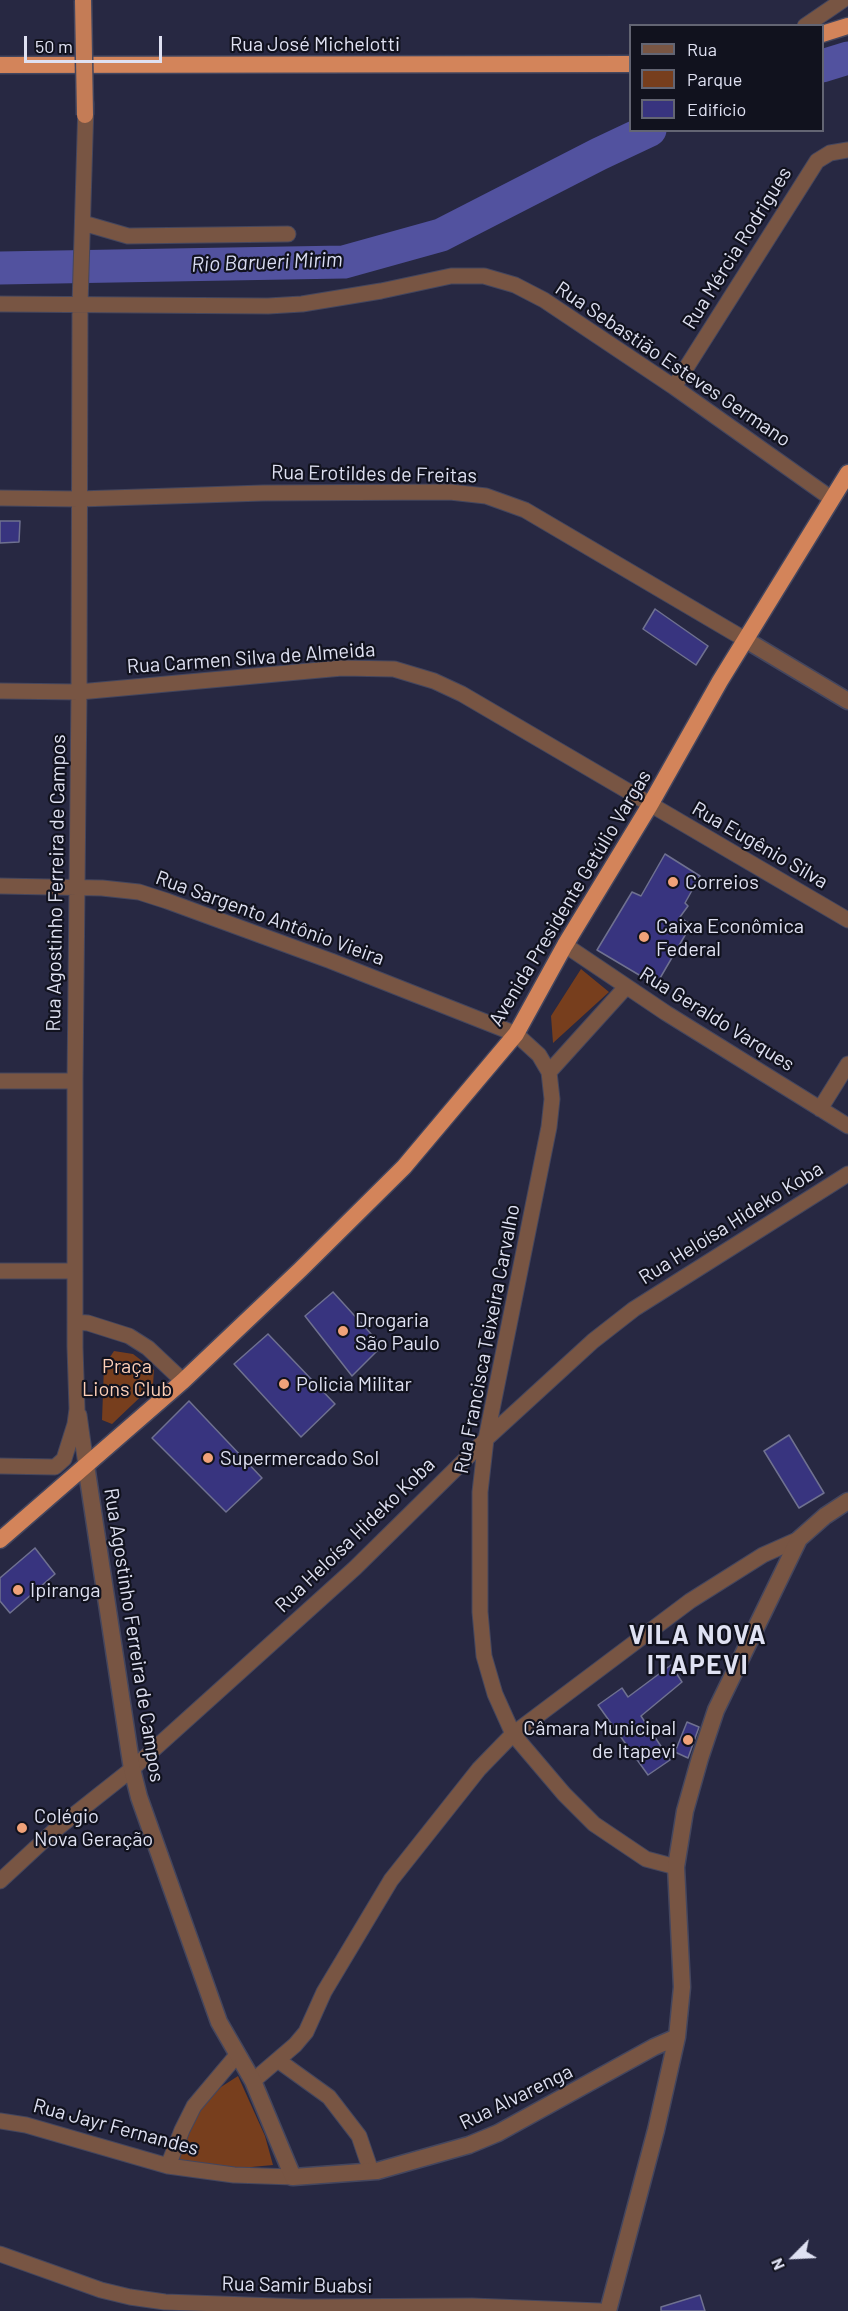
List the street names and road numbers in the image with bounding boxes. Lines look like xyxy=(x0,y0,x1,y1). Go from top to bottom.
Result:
street label: Rua José Michelotti xyxy=(230,32,400,56)
street label: Rua Mércia Rodrigues xyxy=(677,162,797,334)
street label: Rua Sebastião Esteves Germano xyxy=(551,276,795,452)
street label: Rua Erotildes de Freitas xyxy=(271,460,477,488)
street label: Rua Carmen Silva de Almeida xyxy=(126,637,376,679)
street label: Rua Agostinho Ferreira de Campos xyxy=(41,734,71,1032)
street label: Avenida Presidente Getúlio Vargas xyxy=(484,766,656,1030)
street label: Rua Eugênio Silva xyxy=(688,796,832,894)
street label: Rua Sargento Antônio Vieira xyxy=(152,865,388,971)
street label: Rua Geraldo Varques xyxy=(635,962,799,1076)
street label: Rua Heloísa Hideko Koba xyxy=(634,1156,828,1290)
street label: Rua Francisca Teixeira Carvalho xyxy=(449,1202,525,1476)
street label: Rua Heloísa Hideko Koba xyxy=(270,1452,440,1618)
street label: Rua Agostinho Ferreira de Campos xyxy=(99,1486,169,1784)
street label: Rua Alvarenga xyxy=(455,2059,577,2135)
street label: Rua Jayr Fernandes xyxy=(31,2093,201,2161)
street label: Rua Samir Buabsi xyxy=(221,2272,373,2298)

